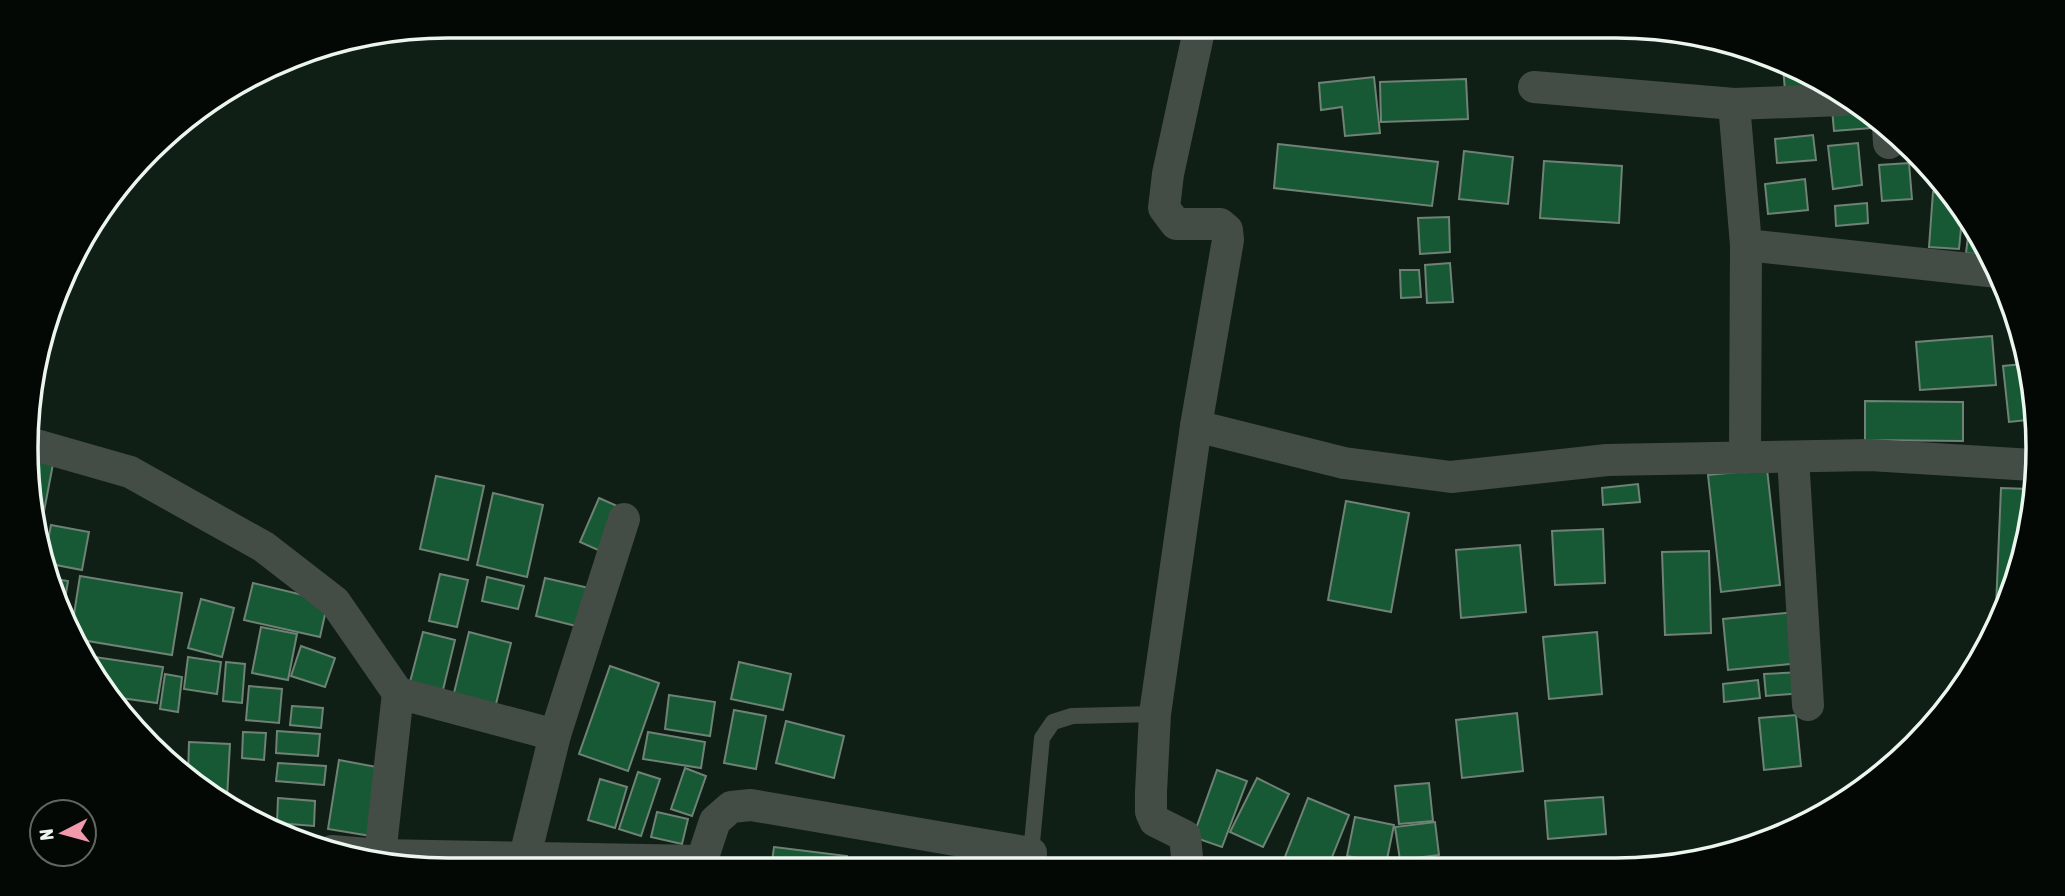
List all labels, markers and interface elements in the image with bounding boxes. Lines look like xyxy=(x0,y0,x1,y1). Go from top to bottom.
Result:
north arrow xyxy=(28,798,98,868)
text: N xyxy=(35,828,58,842)

